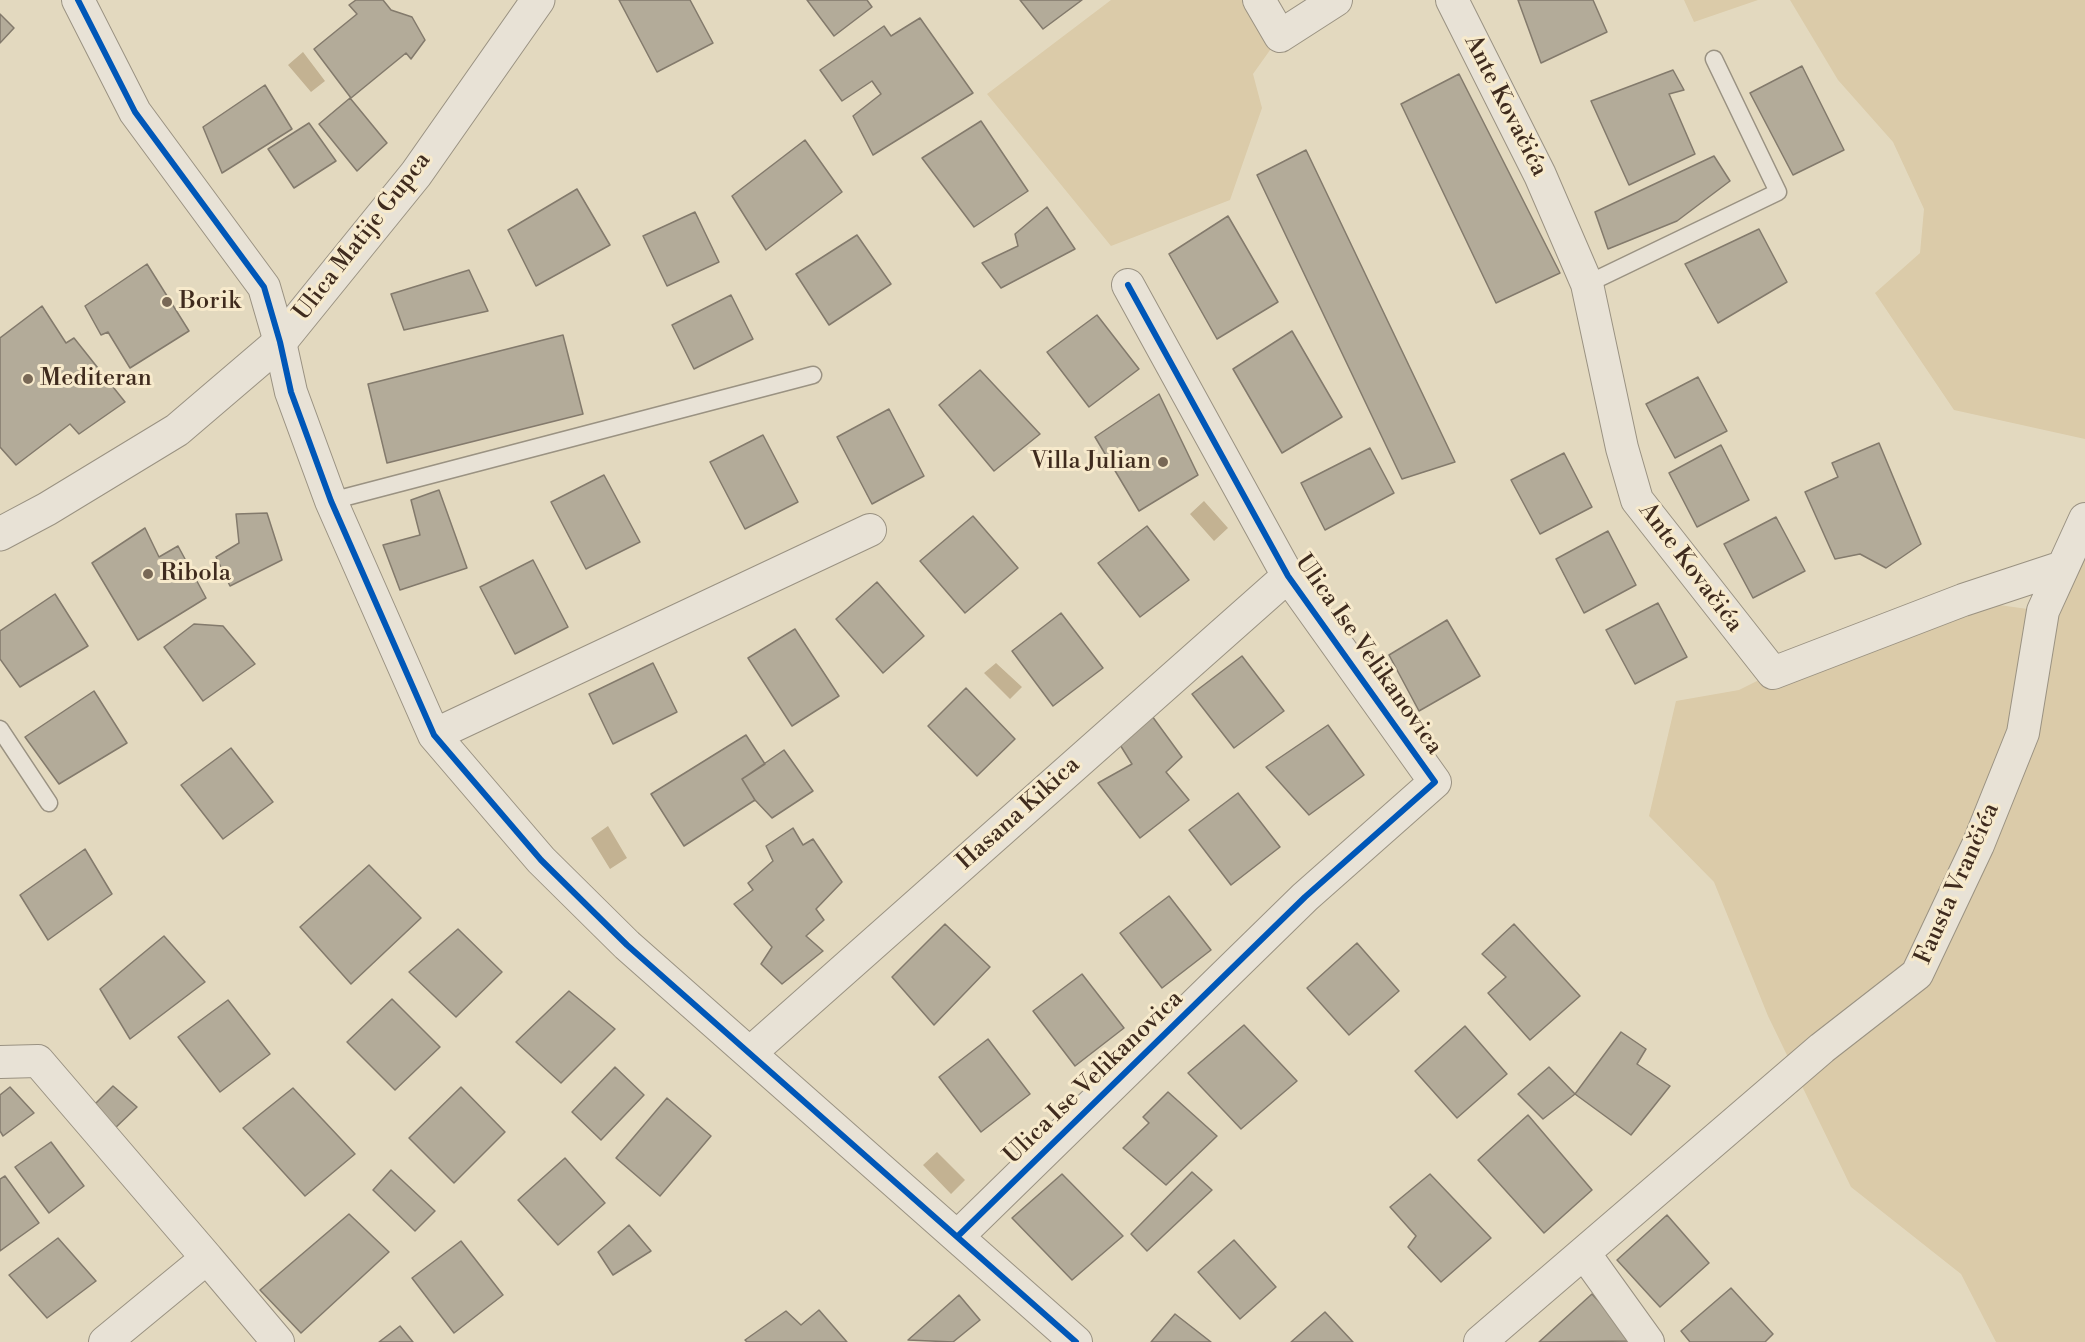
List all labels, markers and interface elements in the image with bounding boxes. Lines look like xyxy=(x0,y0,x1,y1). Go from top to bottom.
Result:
street label: Ante Kovačića xyxy=(1457,31,1553,181)
street label: Ulica Matije Gupca xyxy=(288,147,438,327)
place label: Borik xyxy=(179,288,241,316)
marker: Borik xyxy=(160,295,174,309)
place label: Mediteran xyxy=(40,365,152,393)
marker: Mediteran xyxy=(21,372,35,386)
place label: Villa Julian xyxy=(1031,448,1151,476)
marker: Villa Julian xyxy=(1156,455,1170,469)
street label: Ante Kovačića xyxy=(1632,498,1748,638)
street label: Ulica Ise Velikanovica xyxy=(1288,549,1448,761)
place label: Ribola xyxy=(160,560,231,588)
marker: Ribola xyxy=(141,567,155,581)
street label: Hasana Kikica xyxy=(952,751,1086,877)
street label: Fausta Vrančića xyxy=(1910,799,2006,969)
street label: Ulica Ise Velikanovica xyxy=(998,985,1190,1171)

